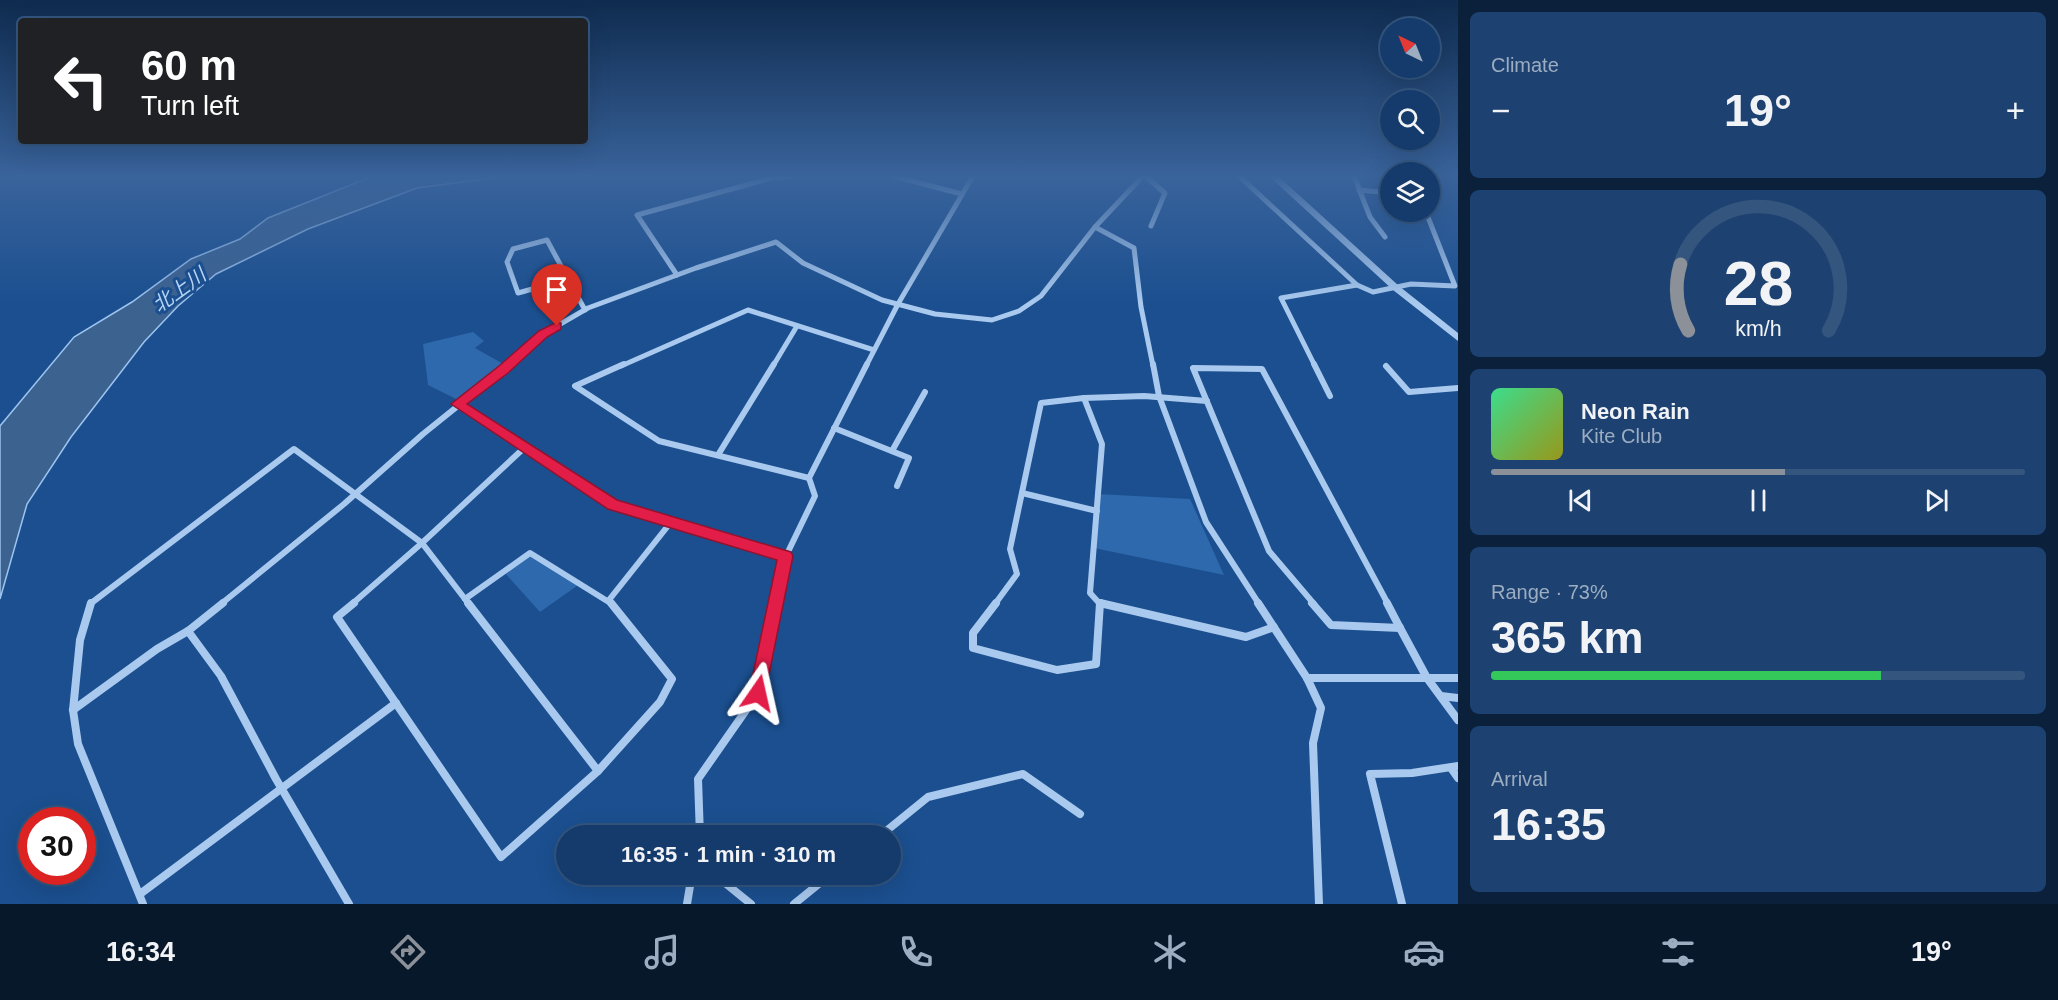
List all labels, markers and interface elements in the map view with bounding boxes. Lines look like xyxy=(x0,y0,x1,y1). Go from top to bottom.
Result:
north arrow xyxy=(1380,18,1440,78)
map controls xyxy=(1380,18,1440,222)
icon: left xyxy=(42,42,120,120)
text: 60 m xyxy=(141,42,237,89)
text: Climate xyxy=(1491,54,1559,76)
text: 19° xyxy=(1724,85,1792,136)
button: search xyxy=(1380,90,1440,150)
text: Turn left xyxy=(141,91,239,121)
text: − xyxy=(1491,92,1510,129)
text: + xyxy=(2006,92,2025,129)
button: layers xyxy=(1380,162,1440,222)
text: 28 xyxy=(1723,249,1793,318)
water label: 北上川 xyxy=(148,262,211,317)
pin xyxy=(531,264,582,326)
icon: arrive xyxy=(540,273,573,306)
text: km/h xyxy=(1735,317,1781,341)
text: Neon Rain xyxy=(1581,399,1690,424)
text: Kite Club xyxy=(1581,425,1662,447)
icon: previous xyxy=(1564,484,1597,517)
icon: pause xyxy=(1742,484,1775,517)
icon: next xyxy=(1920,484,1953,517)
text: Range · 73% xyxy=(1491,581,1608,603)
text: 365 km xyxy=(1491,612,1644,663)
position arrow xyxy=(726,661,790,725)
text: Arrival xyxy=(1491,768,1548,790)
text: 16:35 xyxy=(1491,799,1606,850)
speed limit sign: 30 xyxy=(18,807,96,885)
text: 16:35 · 1 min · 310 m xyxy=(621,842,836,867)
icon: directions xyxy=(387,931,429,973)
icon: music xyxy=(641,931,683,973)
icon: phone xyxy=(895,931,937,973)
icon: climate xyxy=(1149,931,1191,973)
icon: car xyxy=(1403,931,1445,973)
icon: filters xyxy=(1657,931,1699,973)
text: 16:34 xyxy=(106,937,175,967)
text: 19° xyxy=(1911,937,1952,967)

